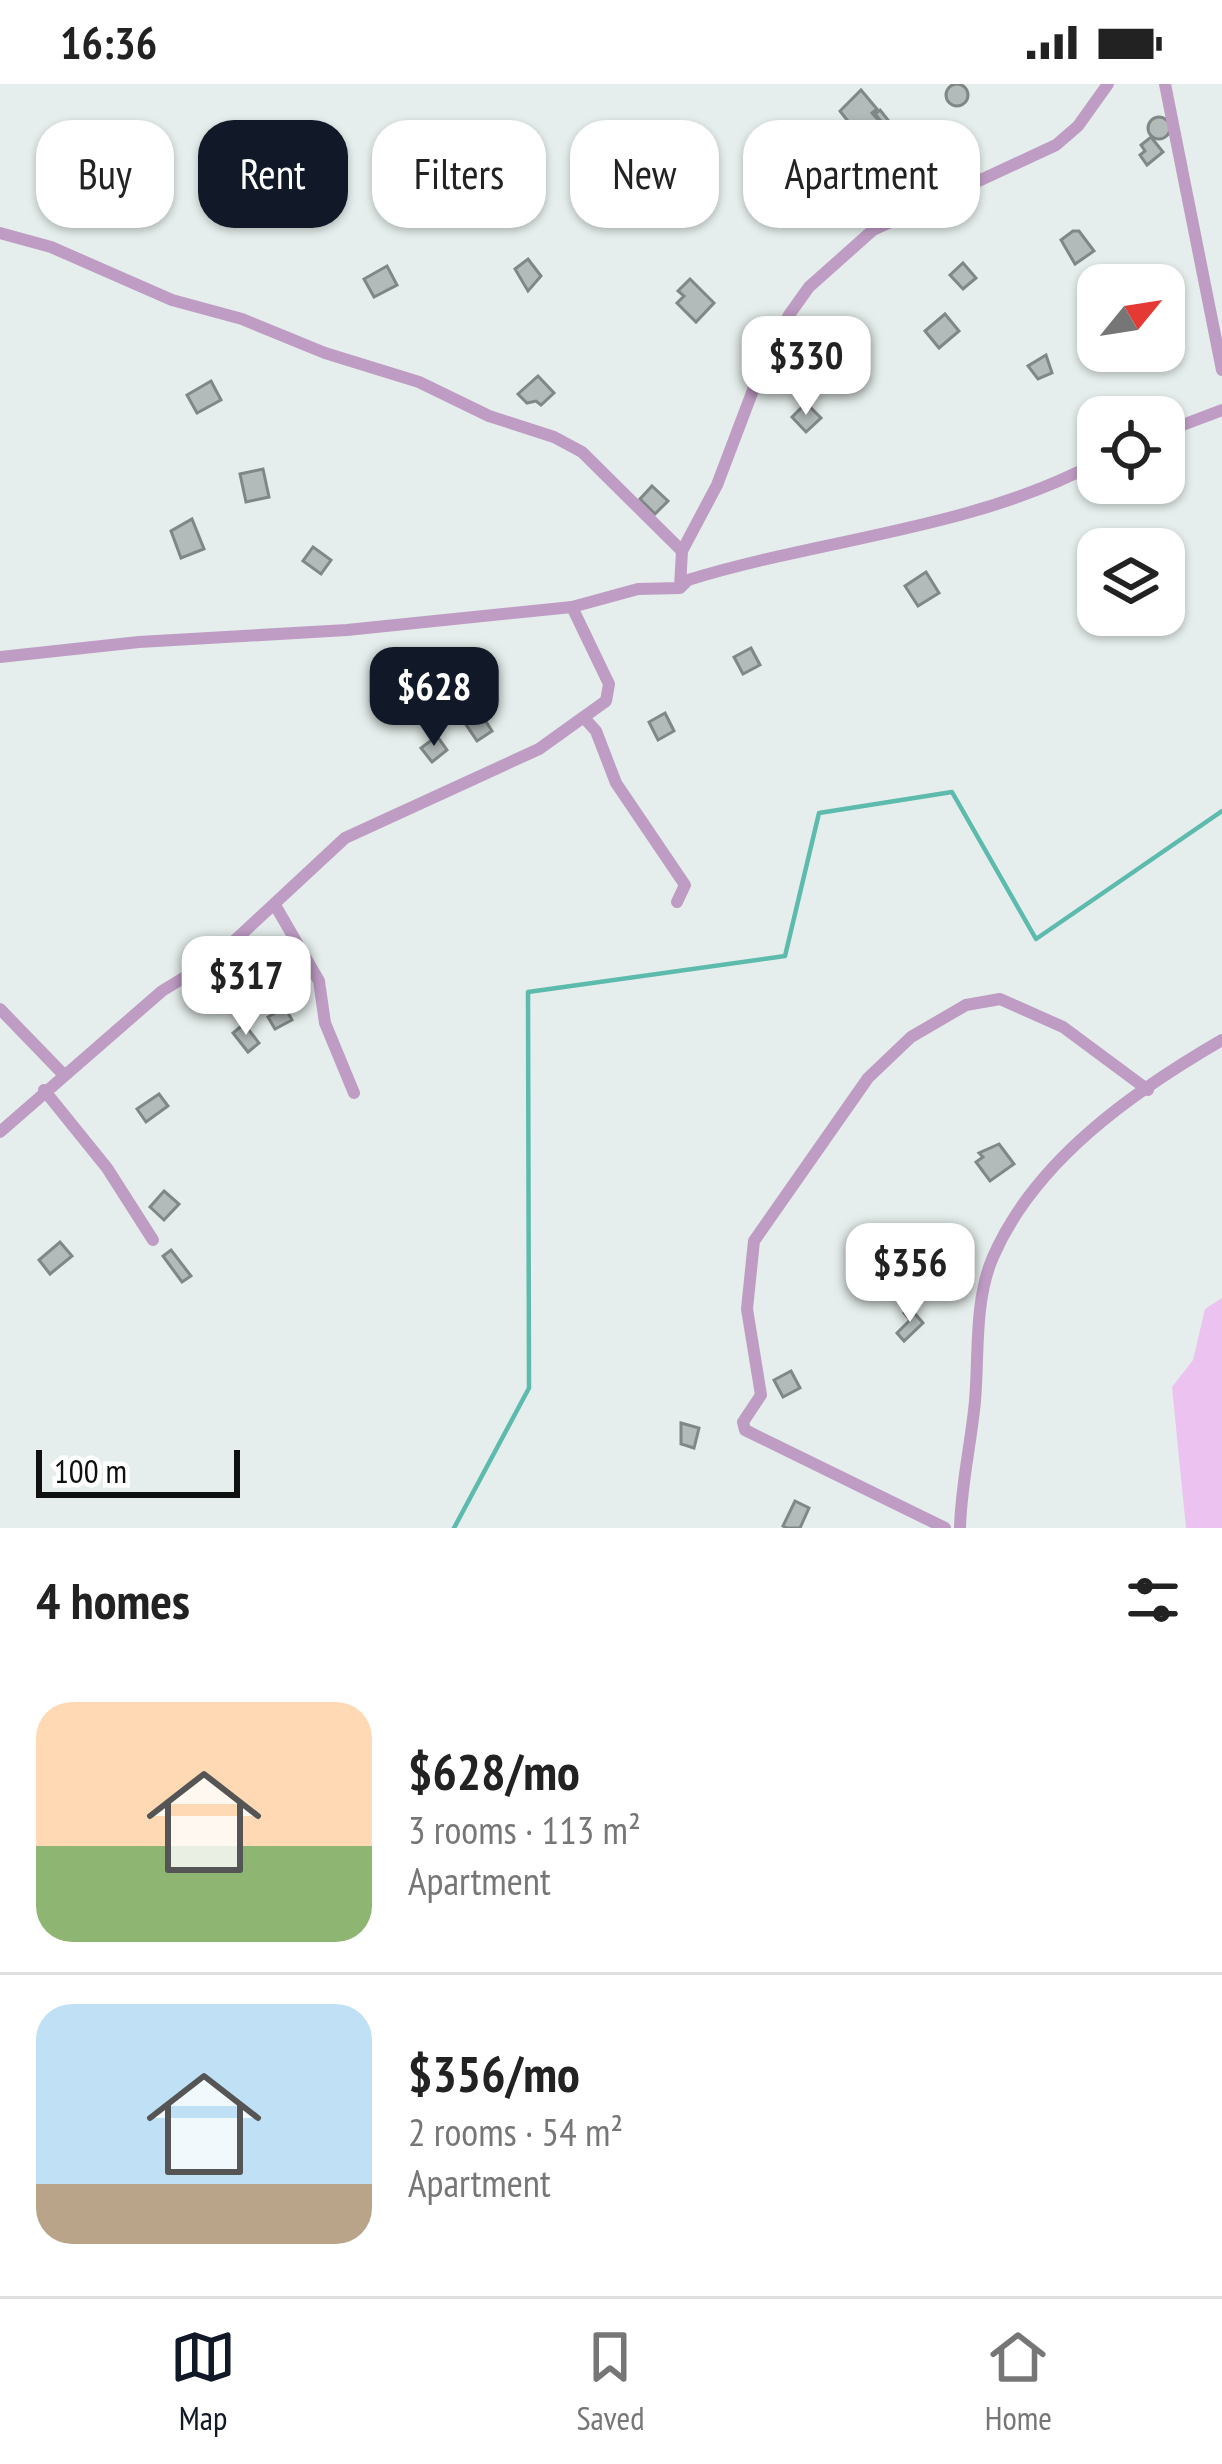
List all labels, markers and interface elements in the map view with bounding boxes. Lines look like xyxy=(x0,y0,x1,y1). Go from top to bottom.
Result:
text: 16:36 xyxy=(60,13,157,71)
chip: Buy xyxy=(36,120,174,228)
chip: Rent xyxy=(198,120,348,228)
chip: Filters xyxy=(372,120,546,228)
chip: New xyxy=(570,120,719,228)
chip: Apartment xyxy=(743,120,980,228)
north arrow xyxy=(1077,264,1185,372)
map controls xyxy=(1077,264,1185,636)
pin: $330 xyxy=(735,316,877,418)
text: $330 xyxy=(769,329,843,380)
button: locate xyxy=(1077,396,1185,504)
button: layers xyxy=(1077,528,1185,636)
pin: $628 xyxy=(363,647,505,749)
text: $628 xyxy=(397,660,471,711)
pin: $317 xyxy=(175,936,317,1038)
text: $317 xyxy=(209,949,283,1000)
pin: $356 xyxy=(839,1223,981,1325)
text: $356 xyxy=(873,1236,947,1287)
scale bar xyxy=(36,1444,240,1497)
text: 100 m xyxy=(54,1449,127,1492)
text: 4 homes xyxy=(36,1567,190,1633)
icon: filters xyxy=(1120,1567,1186,1633)
text: $628/mo xyxy=(408,1738,580,1804)
icon: home xyxy=(132,1750,276,1894)
text: 3 rooms · 113 m² xyxy=(408,1804,641,1855)
text: Apartment xyxy=(408,1855,551,1906)
text: $356/mo xyxy=(408,2040,580,2106)
icon: home xyxy=(132,2052,276,2196)
text: 2 rooms · 54 m² xyxy=(408,2106,623,2157)
text: Apartment xyxy=(408,2157,551,2208)
tab: Map xyxy=(170,2324,236,2439)
tab: Saved xyxy=(576,2324,644,2439)
tab: Home xyxy=(985,2324,1052,2439)

